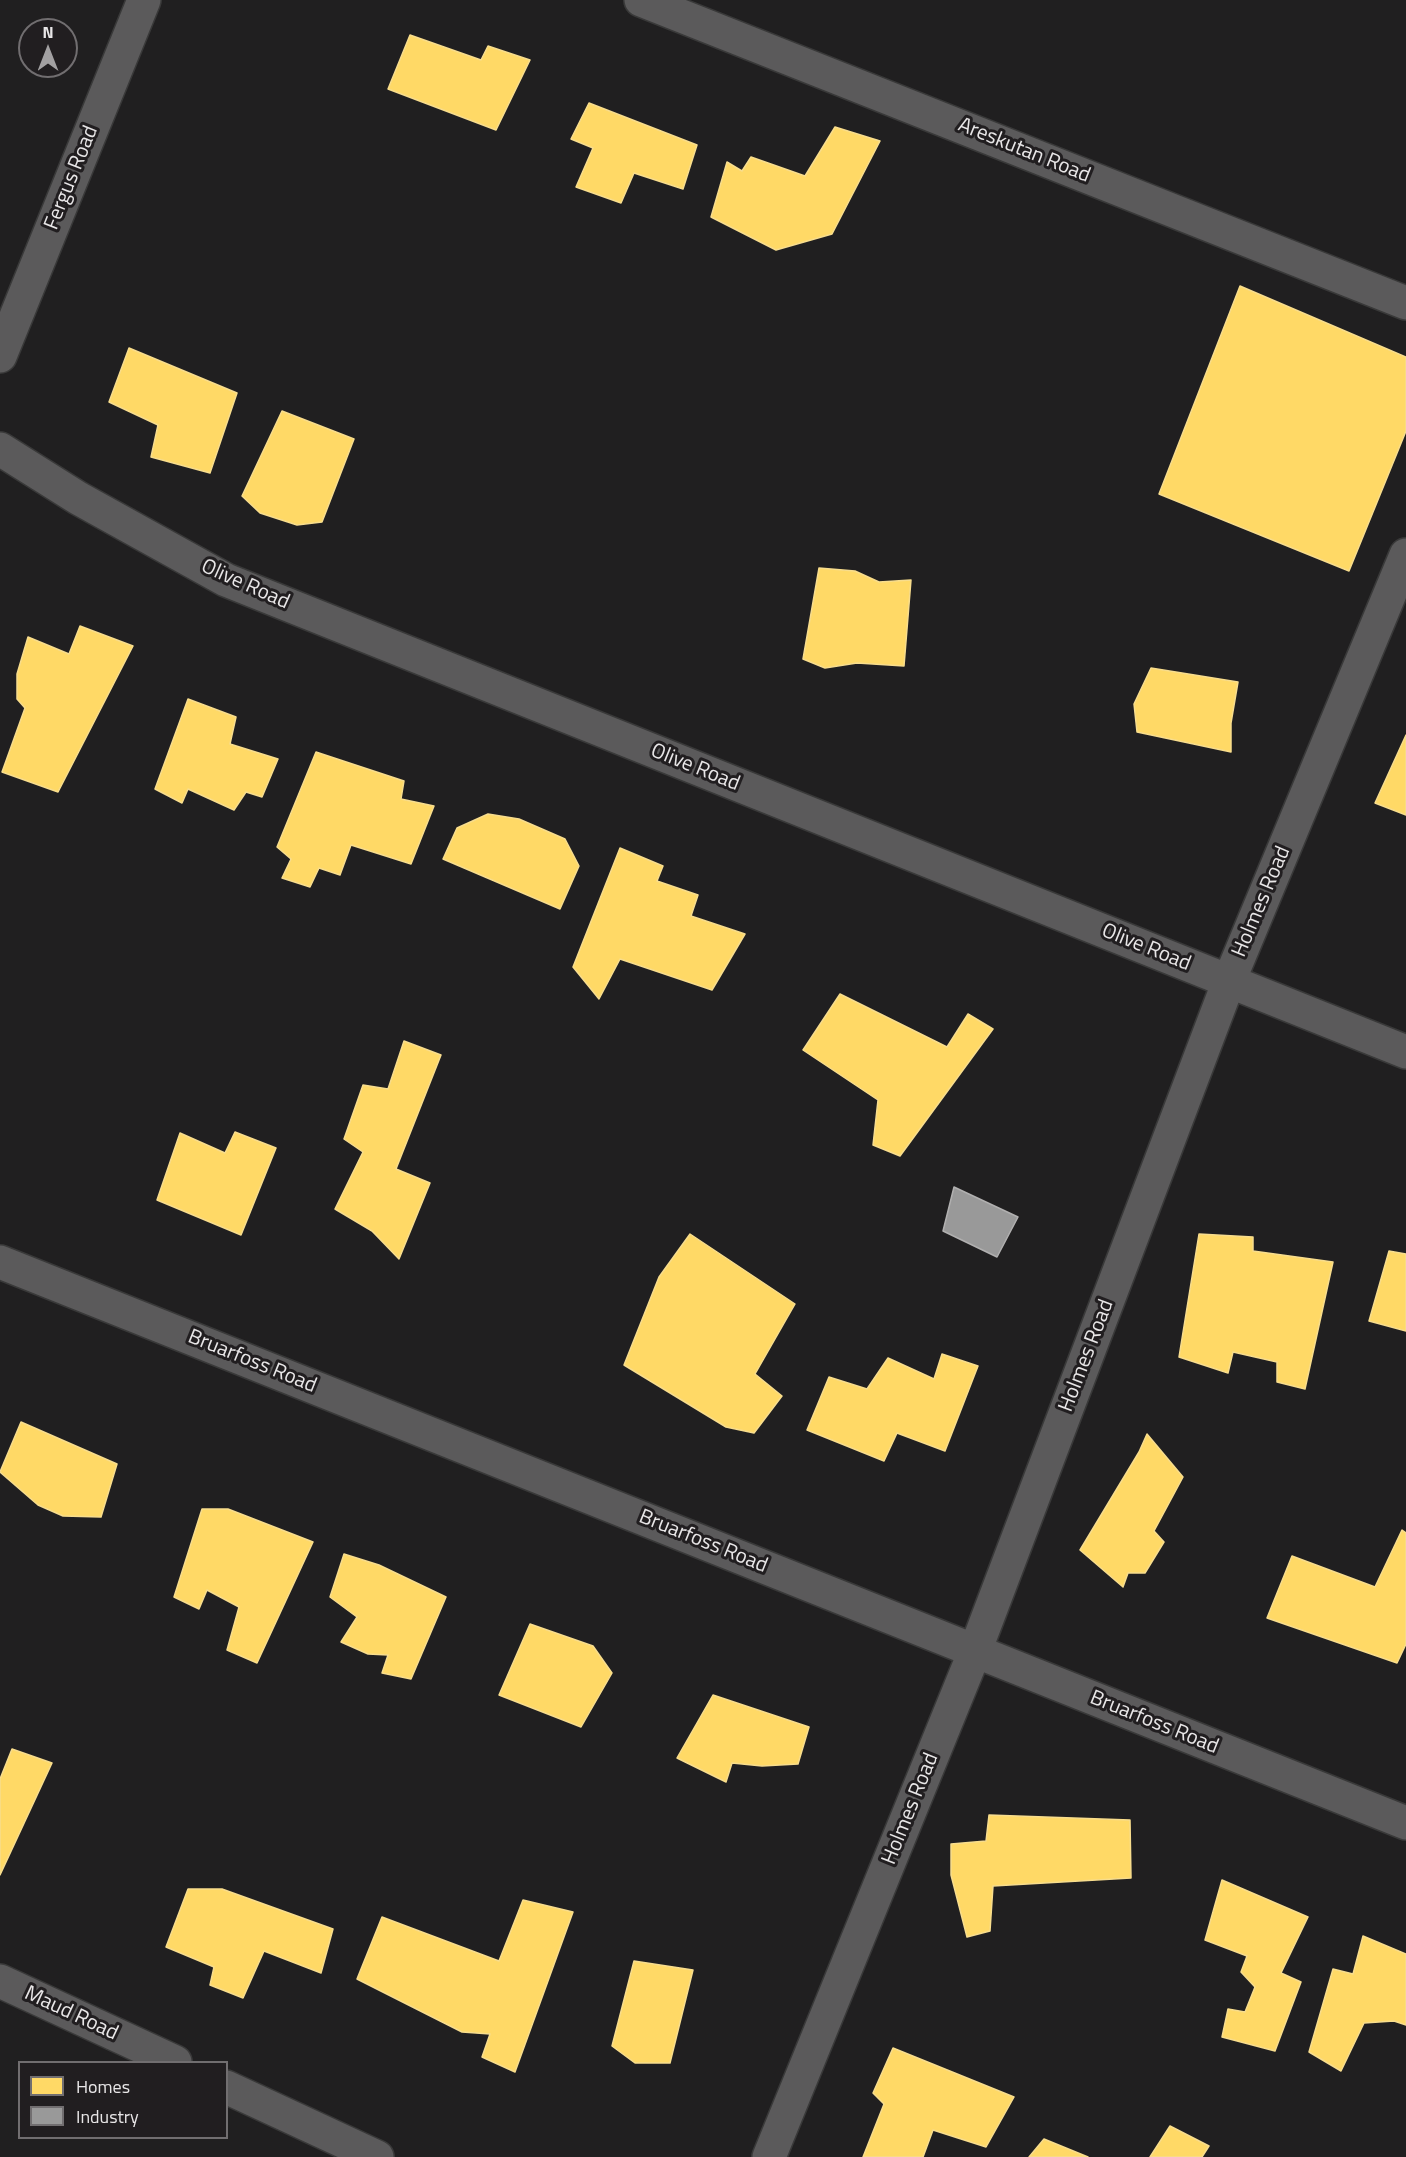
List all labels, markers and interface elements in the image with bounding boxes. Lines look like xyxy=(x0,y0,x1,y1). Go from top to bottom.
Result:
north arrow xyxy=(18,18,78,78)
text: N xyxy=(42,20,54,44)
street label: Areskutan Road xyxy=(954,113,1094,189)
street label: Fergus Road xyxy=(40,122,104,234)
street label: Olive Road xyxy=(197,554,293,616)
street label: Olive Road xyxy=(647,739,743,797)
street label: Holmes Road xyxy=(1227,843,1297,961)
street label: Olive Road xyxy=(1098,919,1194,977)
street label: Holmes Road xyxy=(1054,1296,1120,1416)
street label: Bruarfoss Road xyxy=(184,1325,320,1399)
street label: Bruarfoss Road xyxy=(635,1505,771,1579)
street label: Bruarfoss Road xyxy=(1086,1686,1222,1760)
street label: Holmes Road xyxy=(877,1750,945,1868)
street label: Maud Road xyxy=(20,1981,122,2047)
legend xyxy=(18,2061,228,2139)
text: Homes xyxy=(76,2073,130,2100)
text: Industry xyxy=(76,2103,139,2130)

